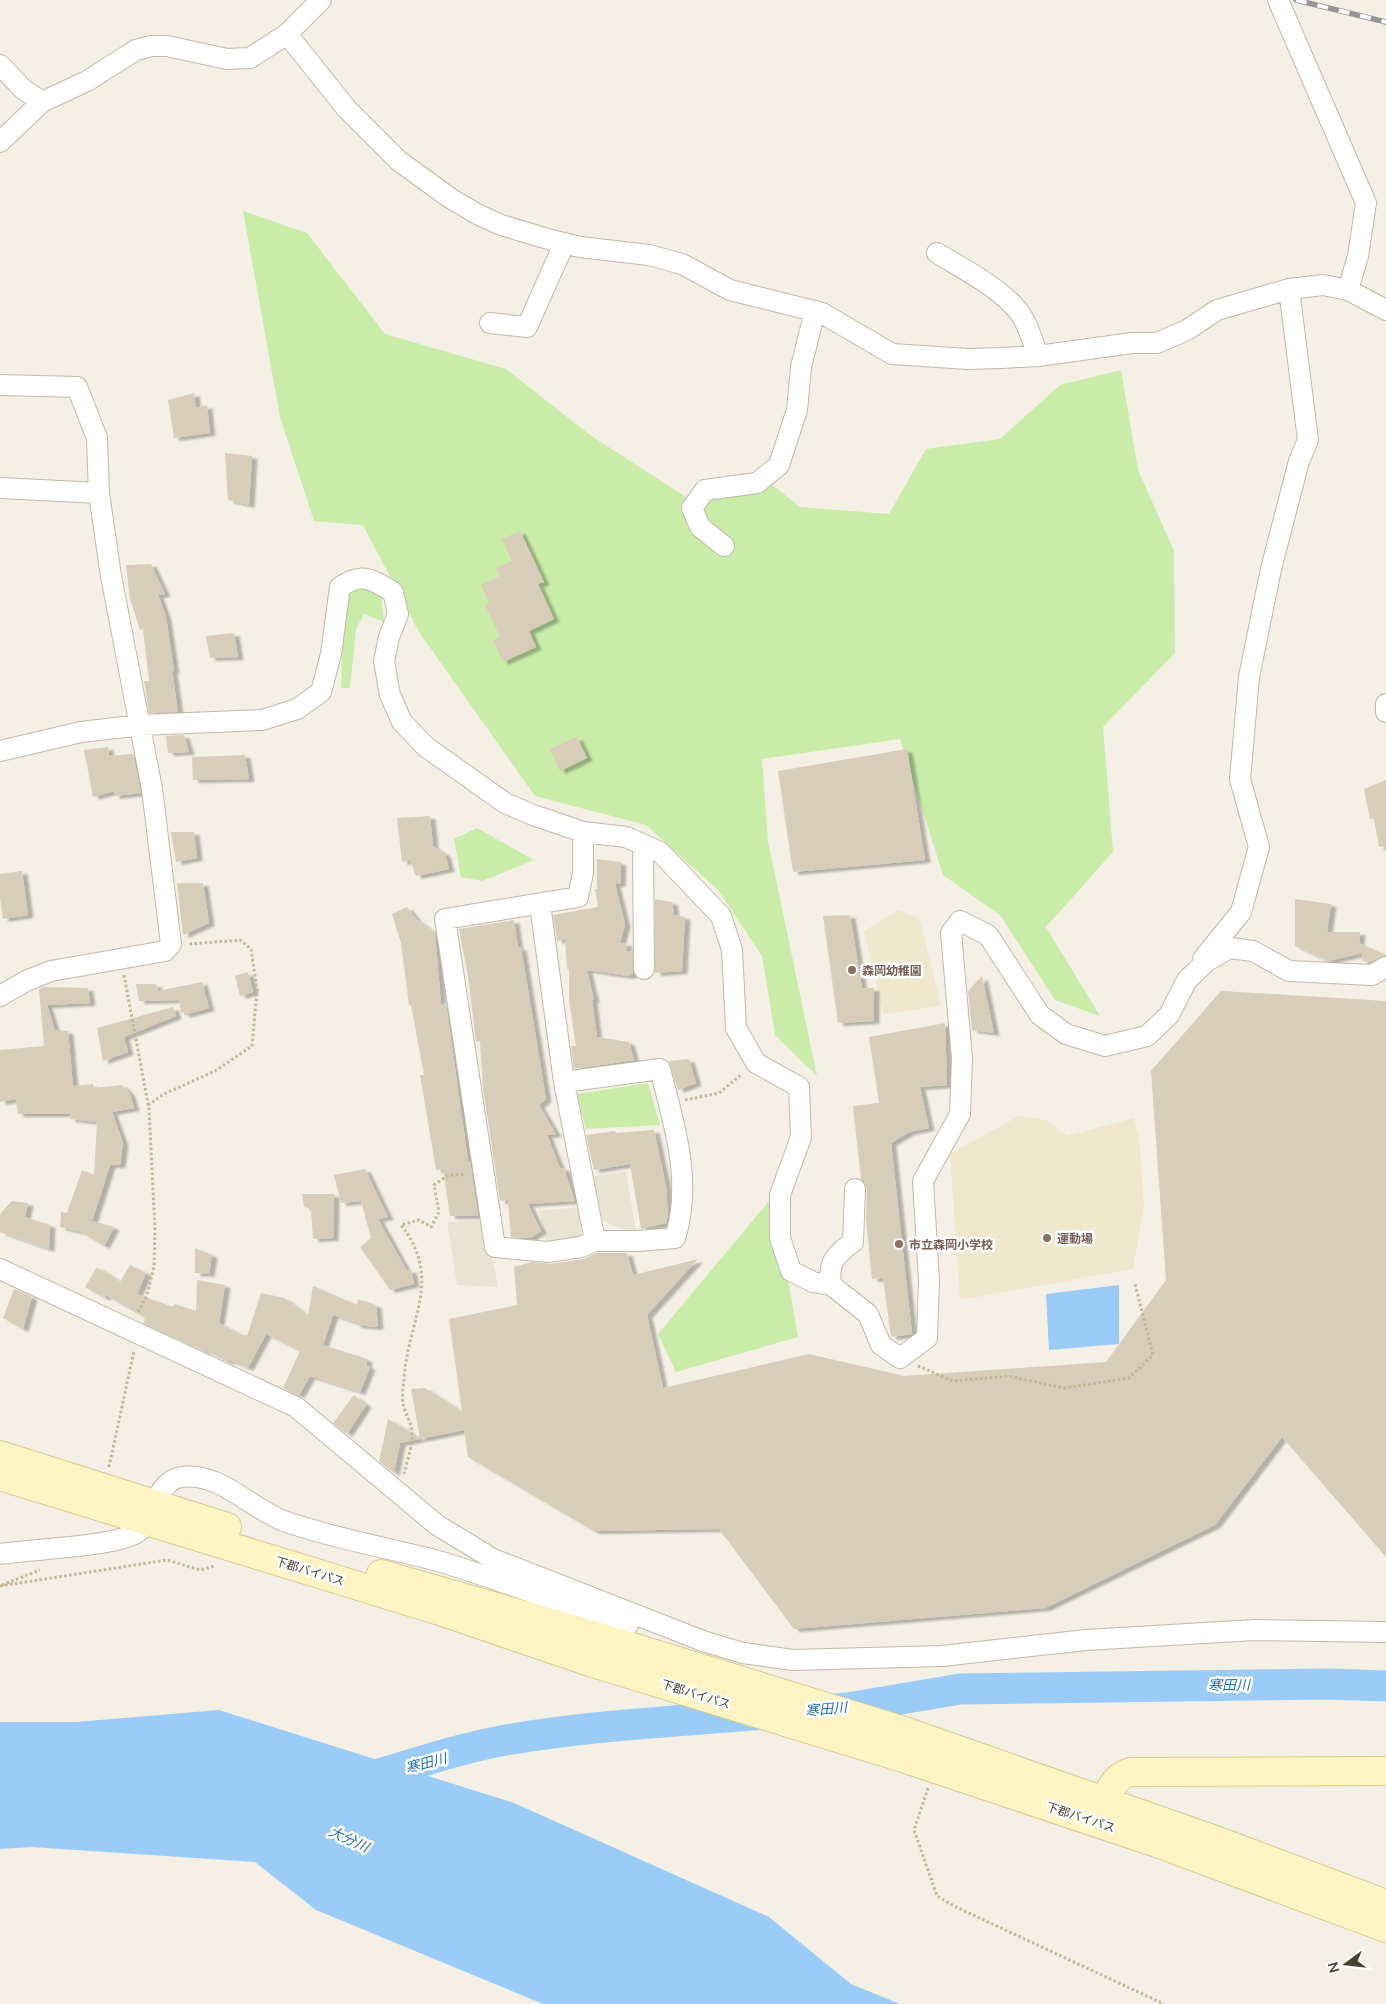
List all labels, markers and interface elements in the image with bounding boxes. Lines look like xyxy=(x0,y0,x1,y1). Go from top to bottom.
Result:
place label: 森岡幼稚園 xyxy=(862,963,922,978)
marker: 森岡幼稚園 xyxy=(846,964,858,976)
place label: 運動場 xyxy=(1057,1231,1093,1246)
marker: 運動場 xyxy=(1041,1232,1053,1244)
place label: 市立森岡小学校 xyxy=(909,1237,993,1252)
marker: 市立森岡小学校 xyxy=(893,1238,905,1250)
street label: 下郡バイパス xyxy=(273,1553,347,1589)
street label: 下郡バイパス xyxy=(659,1676,733,1712)
water label: 寒田川 xyxy=(1208,1676,1252,1694)
water label: 寒田川 xyxy=(804,1698,850,1720)
water label: 寒田川 xyxy=(403,1748,451,1777)
street label: 下郡バイパス xyxy=(1045,1799,1117,1835)
water label: 大分川 xyxy=(326,1822,374,1857)
north arrow xyxy=(1321,1939,1371,1989)
text: N xyxy=(1323,1960,1344,1975)

